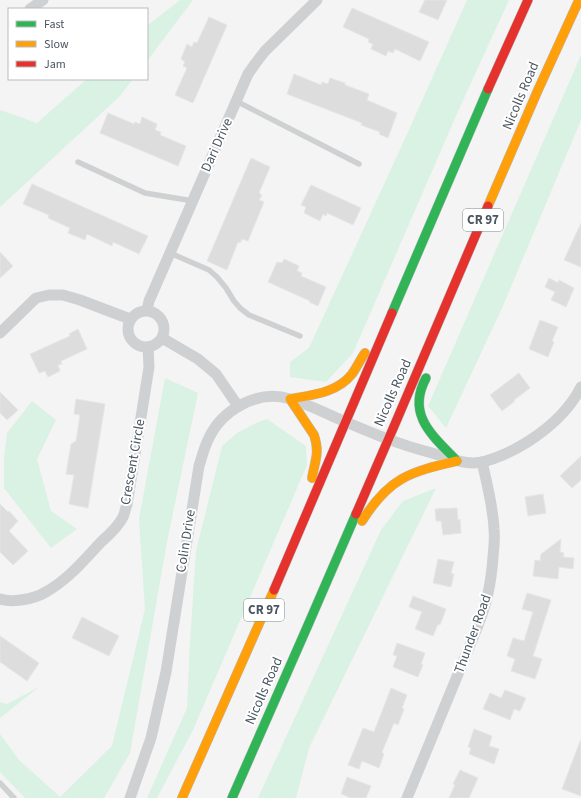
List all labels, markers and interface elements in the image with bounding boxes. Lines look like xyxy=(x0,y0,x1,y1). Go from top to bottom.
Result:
legend xyxy=(8,8,148,80)
text: Fast xyxy=(44,16,64,33)
text: Slow xyxy=(44,36,69,53)
text: Jam xyxy=(44,56,66,73)
street label: Nicolls Road xyxy=(498,59,544,133)
street label: Dari Drive xyxy=(196,115,238,175)
road number: CR 97 xyxy=(463,209,503,231)
street label: Nicolls Road xyxy=(369,356,417,430)
street label: Crescent Circle xyxy=(116,417,150,506)
street label: Colin Drive xyxy=(171,508,201,574)
street label: Thunder Road xyxy=(449,592,497,676)
road number: CR 97 xyxy=(244,599,284,621)
street label: Nicolls Road xyxy=(240,654,288,728)

